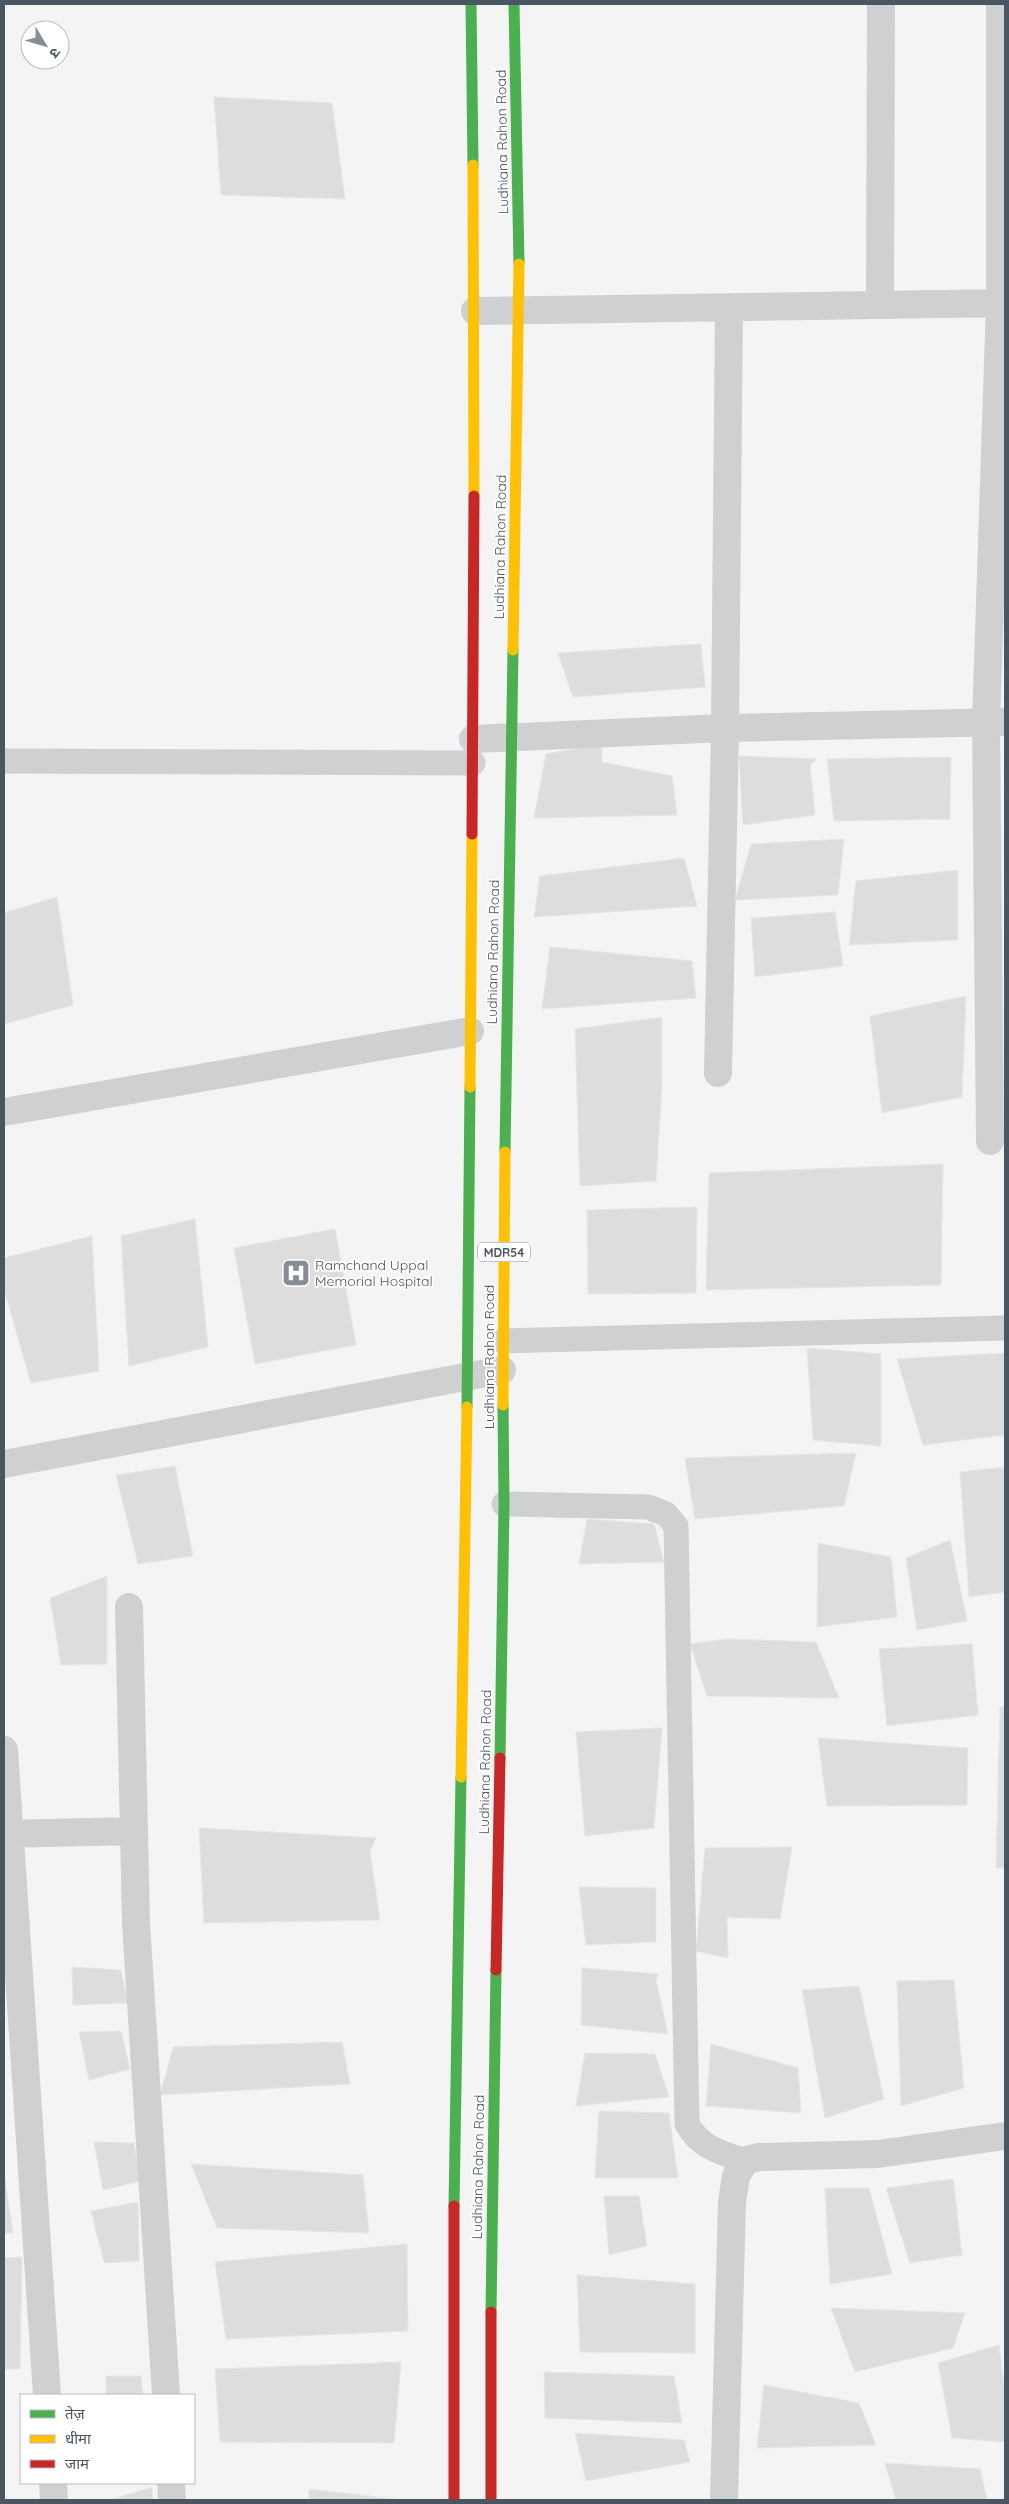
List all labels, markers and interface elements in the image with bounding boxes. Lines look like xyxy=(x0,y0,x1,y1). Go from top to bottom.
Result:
north arrow xyxy=(20,20,70,70)
text: उ xyxy=(45,44,65,62)
street label: Ludhiana Rahon Road xyxy=(492,69,512,215)
street label: Ludhiana Rahon Road xyxy=(490,474,510,620)
street label: Ludhiana Rahon Road xyxy=(483,879,503,1025)
road number: MDR54 xyxy=(478,1242,530,1262)
place label: Ramchand Uppal Memorial Hospital xyxy=(315,1256,433,1290)
hospital icon: Ramchand Uppal Memorial Hospital xyxy=(281,1258,311,1288)
street label: Ludhiana Rahon Road xyxy=(480,1285,498,1429)
street label: Ludhiana Rahon Road xyxy=(475,1689,495,1835)
street label: Ludhiana Rahon Road xyxy=(468,2094,488,2240)
legend xyxy=(20,2394,195,2484)
text: तेज़ xyxy=(65,2404,86,2423)
text: धीमा xyxy=(65,2429,92,2448)
text: जाम xyxy=(65,2454,90,2473)

